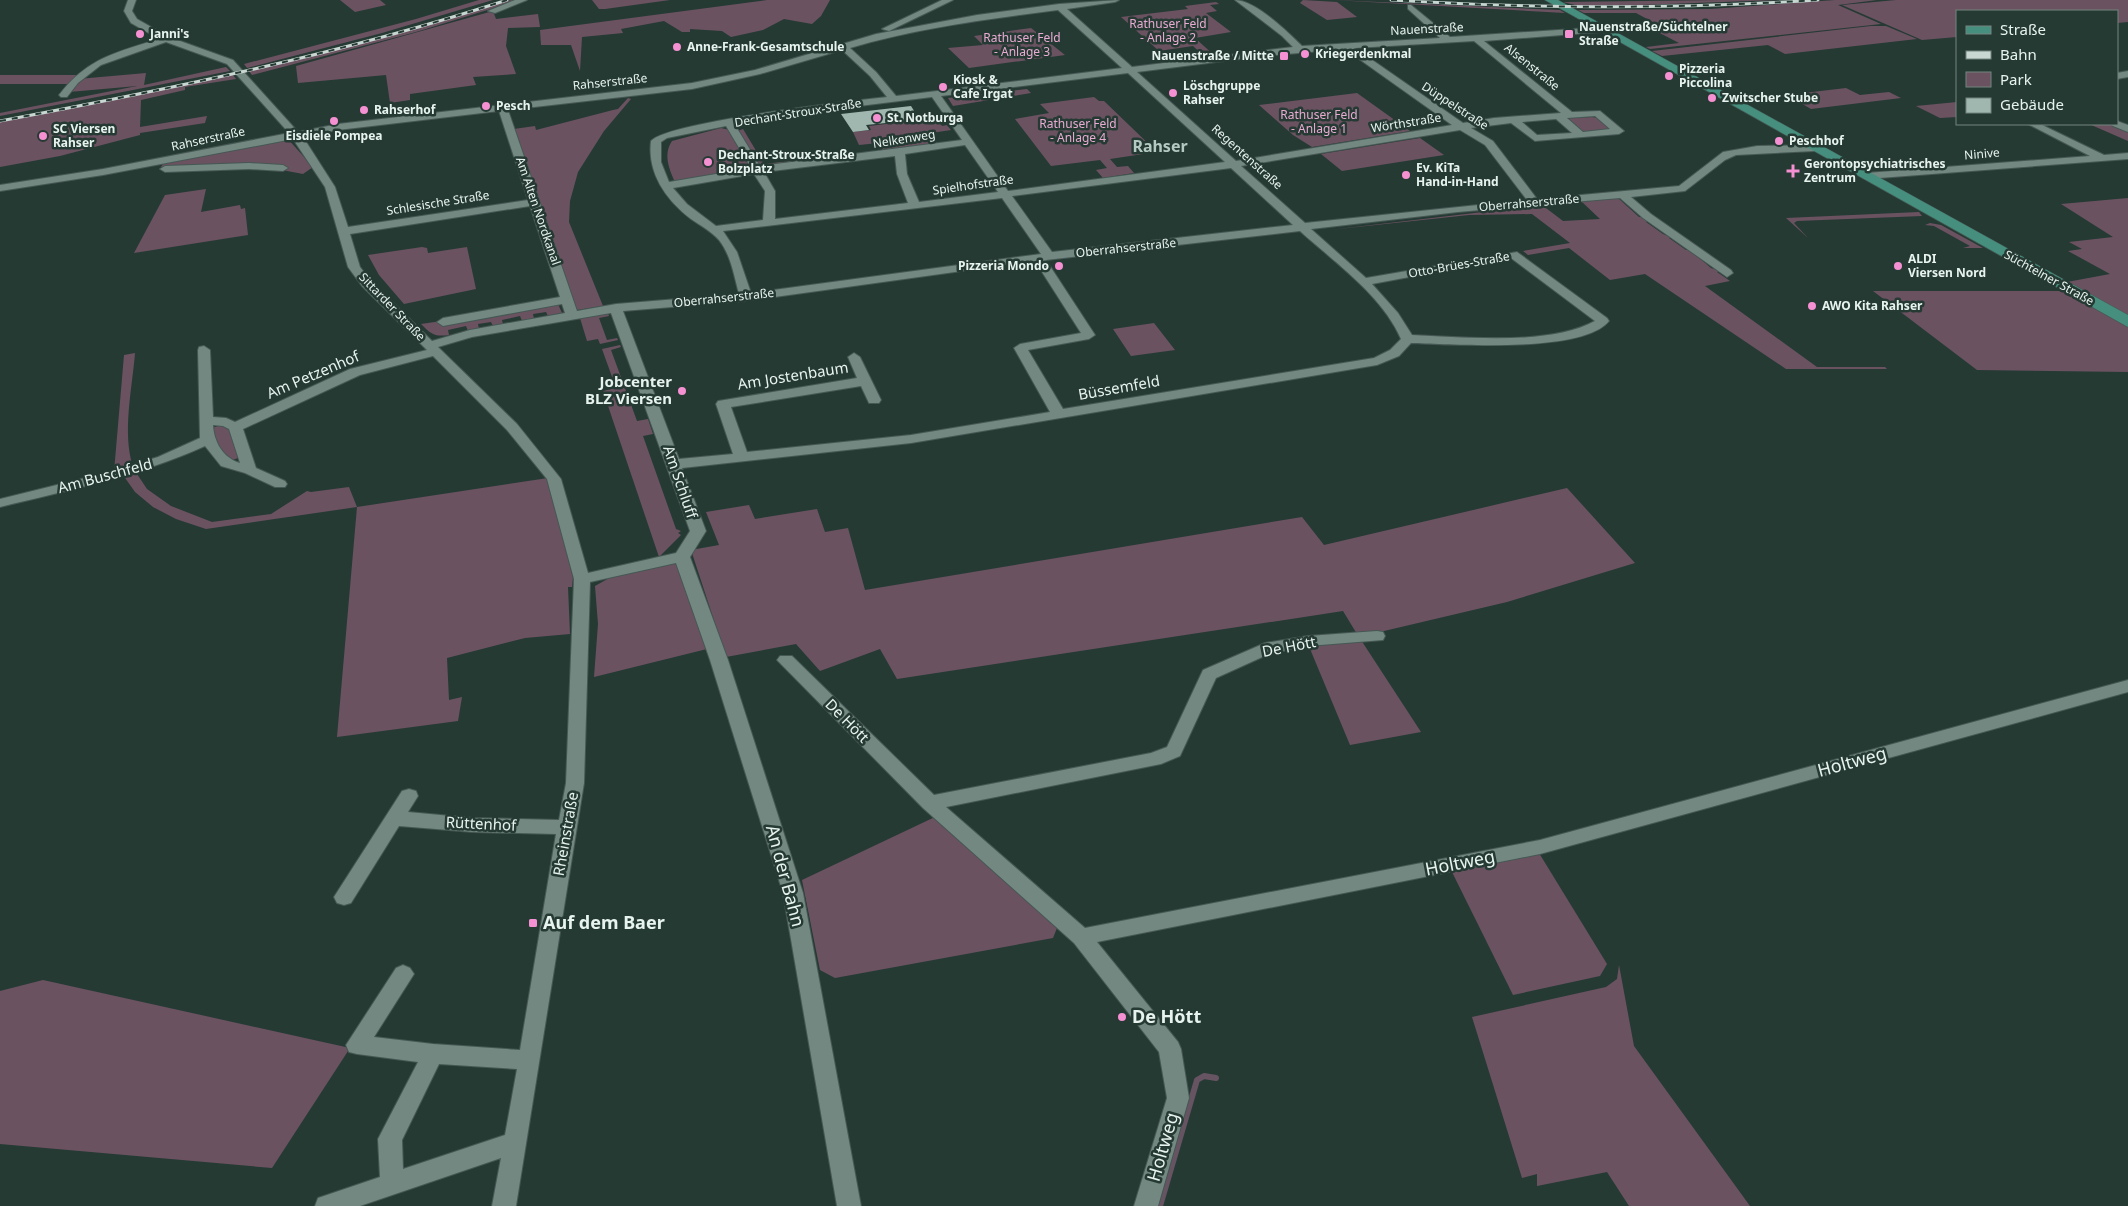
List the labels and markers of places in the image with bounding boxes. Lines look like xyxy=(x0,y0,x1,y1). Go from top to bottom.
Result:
place label: Nauenstraße/Süchtelner Straße xyxy=(1579,18,1728,49)
place label: Janni's xyxy=(149,25,189,42)
marker: Janni's xyxy=(134,28,146,40)
marker: Nauenstraße/Süchtelner Straße xyxy=(1563,28,1575,40)
place label: Anne-Frank-Gesamtschule xyxy=(687,38,844,55)
marker: Anne-Frank-Gesamtschule xyxy=(671,41,683,53)
place label: Kriegerdenkmal xyxy=(1315,45,1411,62)
place label: Nauenstraße / Mitte xyxy=(1151,47,1274,64)
marker: Kriegerdenkmal xyxy=(1299,48,1311,60)
marker: Nauenstraße / Mitte xyxy=(1278,50,1290,62)
place label: Pizzeria Piccolina xyxy=(1679,60,1732,91)
marker: Pizzeria Piccolina xyxy=(1663,70,1675,82)
place label: Kiosk & Cafe Irgat xyxy=(953,71,1013,102)
place label: Löschgruppe Rahser xyxy=(1183,77,1260,108)
marker: Kiosk & Cafe Irgat xyxy=(937,81,949,93)
marker: Löschgruppe Rahser xyxy=(1167,87,1179,99)
place label: Zwitscher Stube xyxy=(1722,89,1818,106)
marker: Zwitscher Stube xyxy=(1706,92,1718,104)
place label: Pesch xyxy=(496,97,531,114)
marker: Pesch xyxy=(480,100,492,112)
place label: Rahserhof xyxy=(374,101,437,118)
marker: Rahserhof xyxy=(358,104,370,116)
place label: St. Notburga xyxy=(887,109,963,126)
marker: St. Notburga xyxy=(871,112,883,124)
marker: Eisdiele Pompea xyxy=(328,115,340,127)
place label: SC Viersen Rahser xyxy=(53,120,115,151)
place label: Eisdiele Pompea xyxy=(285,127,383,144)
marker: SC Viersen Rahser xyxy=(37,130,49,142)
place label: Peschhof xyxy=(1789,132,1845,149)
marker: Peschhof xyxy=(1773,135,1785,147)
place label: Dechant-Stroux-Straße Bolzplatz xyxy=(718,146,855,177)
place label: Gerontopsychiatrisches Zentrum xyxy=(1804,155,1946,186)
marker: Dechant-Stroux-Straße Bolzplatz xyxy=(702,156,714,168)
place label: Ev. KiTa Hand-in-Hand xyxy=(1416,159,1499,190)
marker: Gerontopsychiatrisches Zentrum xyxy=(1786,164,1800,178)
marker: Ev. KiTa Hand-in-Hand xyxy=(1400,169,1412,181)
place label: ALDI Viersen Nord xyxy=(1908,250,1986,281)
place label: Pizzeria Mondo xyxy=(958,257,1049,274)
marker: Pizzeria Mondo xyxy=(1053,260,1065,272)
marker: ALDI Viersen Nord xyxy=(1892,260,1904,272)
place label: AWO Kita Rahser xyxy=(1822,297,1923,314)
marker: AWO Kita Rahser xyxy=(1806,300,1818,312)
place label: Jobcenter BLZ Viersen xyxy=(585,371,672,408)
marker: Jobcenter BLZ Viersen xyxy=(676,385,688,397)
place label: Auf dem Baer xyxy=(543,910,665,934)
marker: Auf dem Baer xyxy=(527,917,539,929)
place label: De Hött xyxy=(1132,1004,1201,1028)
marker: De Hött xyxy=(1116,1011,1128,1023)

